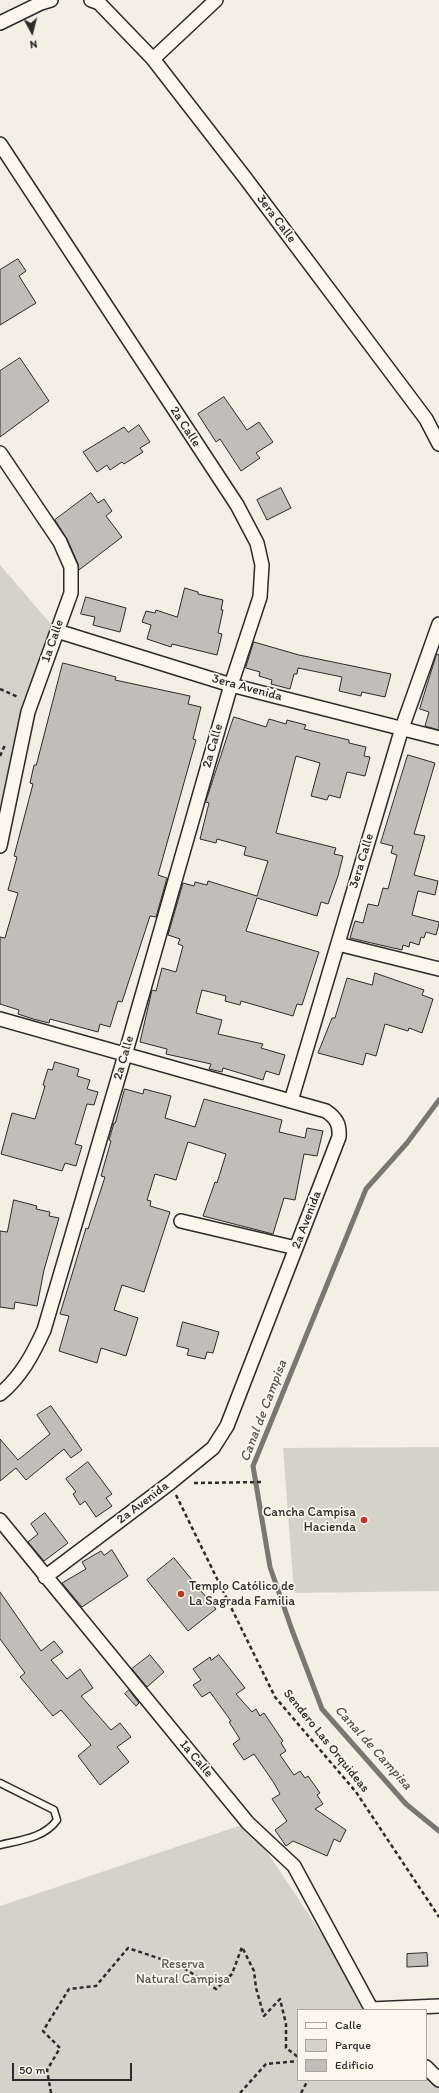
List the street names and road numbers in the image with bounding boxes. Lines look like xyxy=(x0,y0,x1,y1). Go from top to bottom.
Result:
street label: 3era Calle xyxy=(253,192,299,246)
street label: 2a Calle xyxy=(166,404,204,450)
street label: 1a Calle xyxy=(38,617,68,665)
street label: 3era Avenida xyxy=(210,671,284,705)
street label: 2a Calle xyxy=(199,722,227,770)
street label: 3era Calle xyxy=(346,832,378,890)
street label: 2a Calle xyxy=(110,1034,138,1082)
street label: 2a Avenida xyxy=(289,1189,325,1251)
street label: 2a Avenida xyxy=(114,1478,172,1528)
street label: Sendero Las Orquideas xyxy=(280,1686,372,1796)
street label: 1a Calle xyxy=(176,1737,216,1781)

